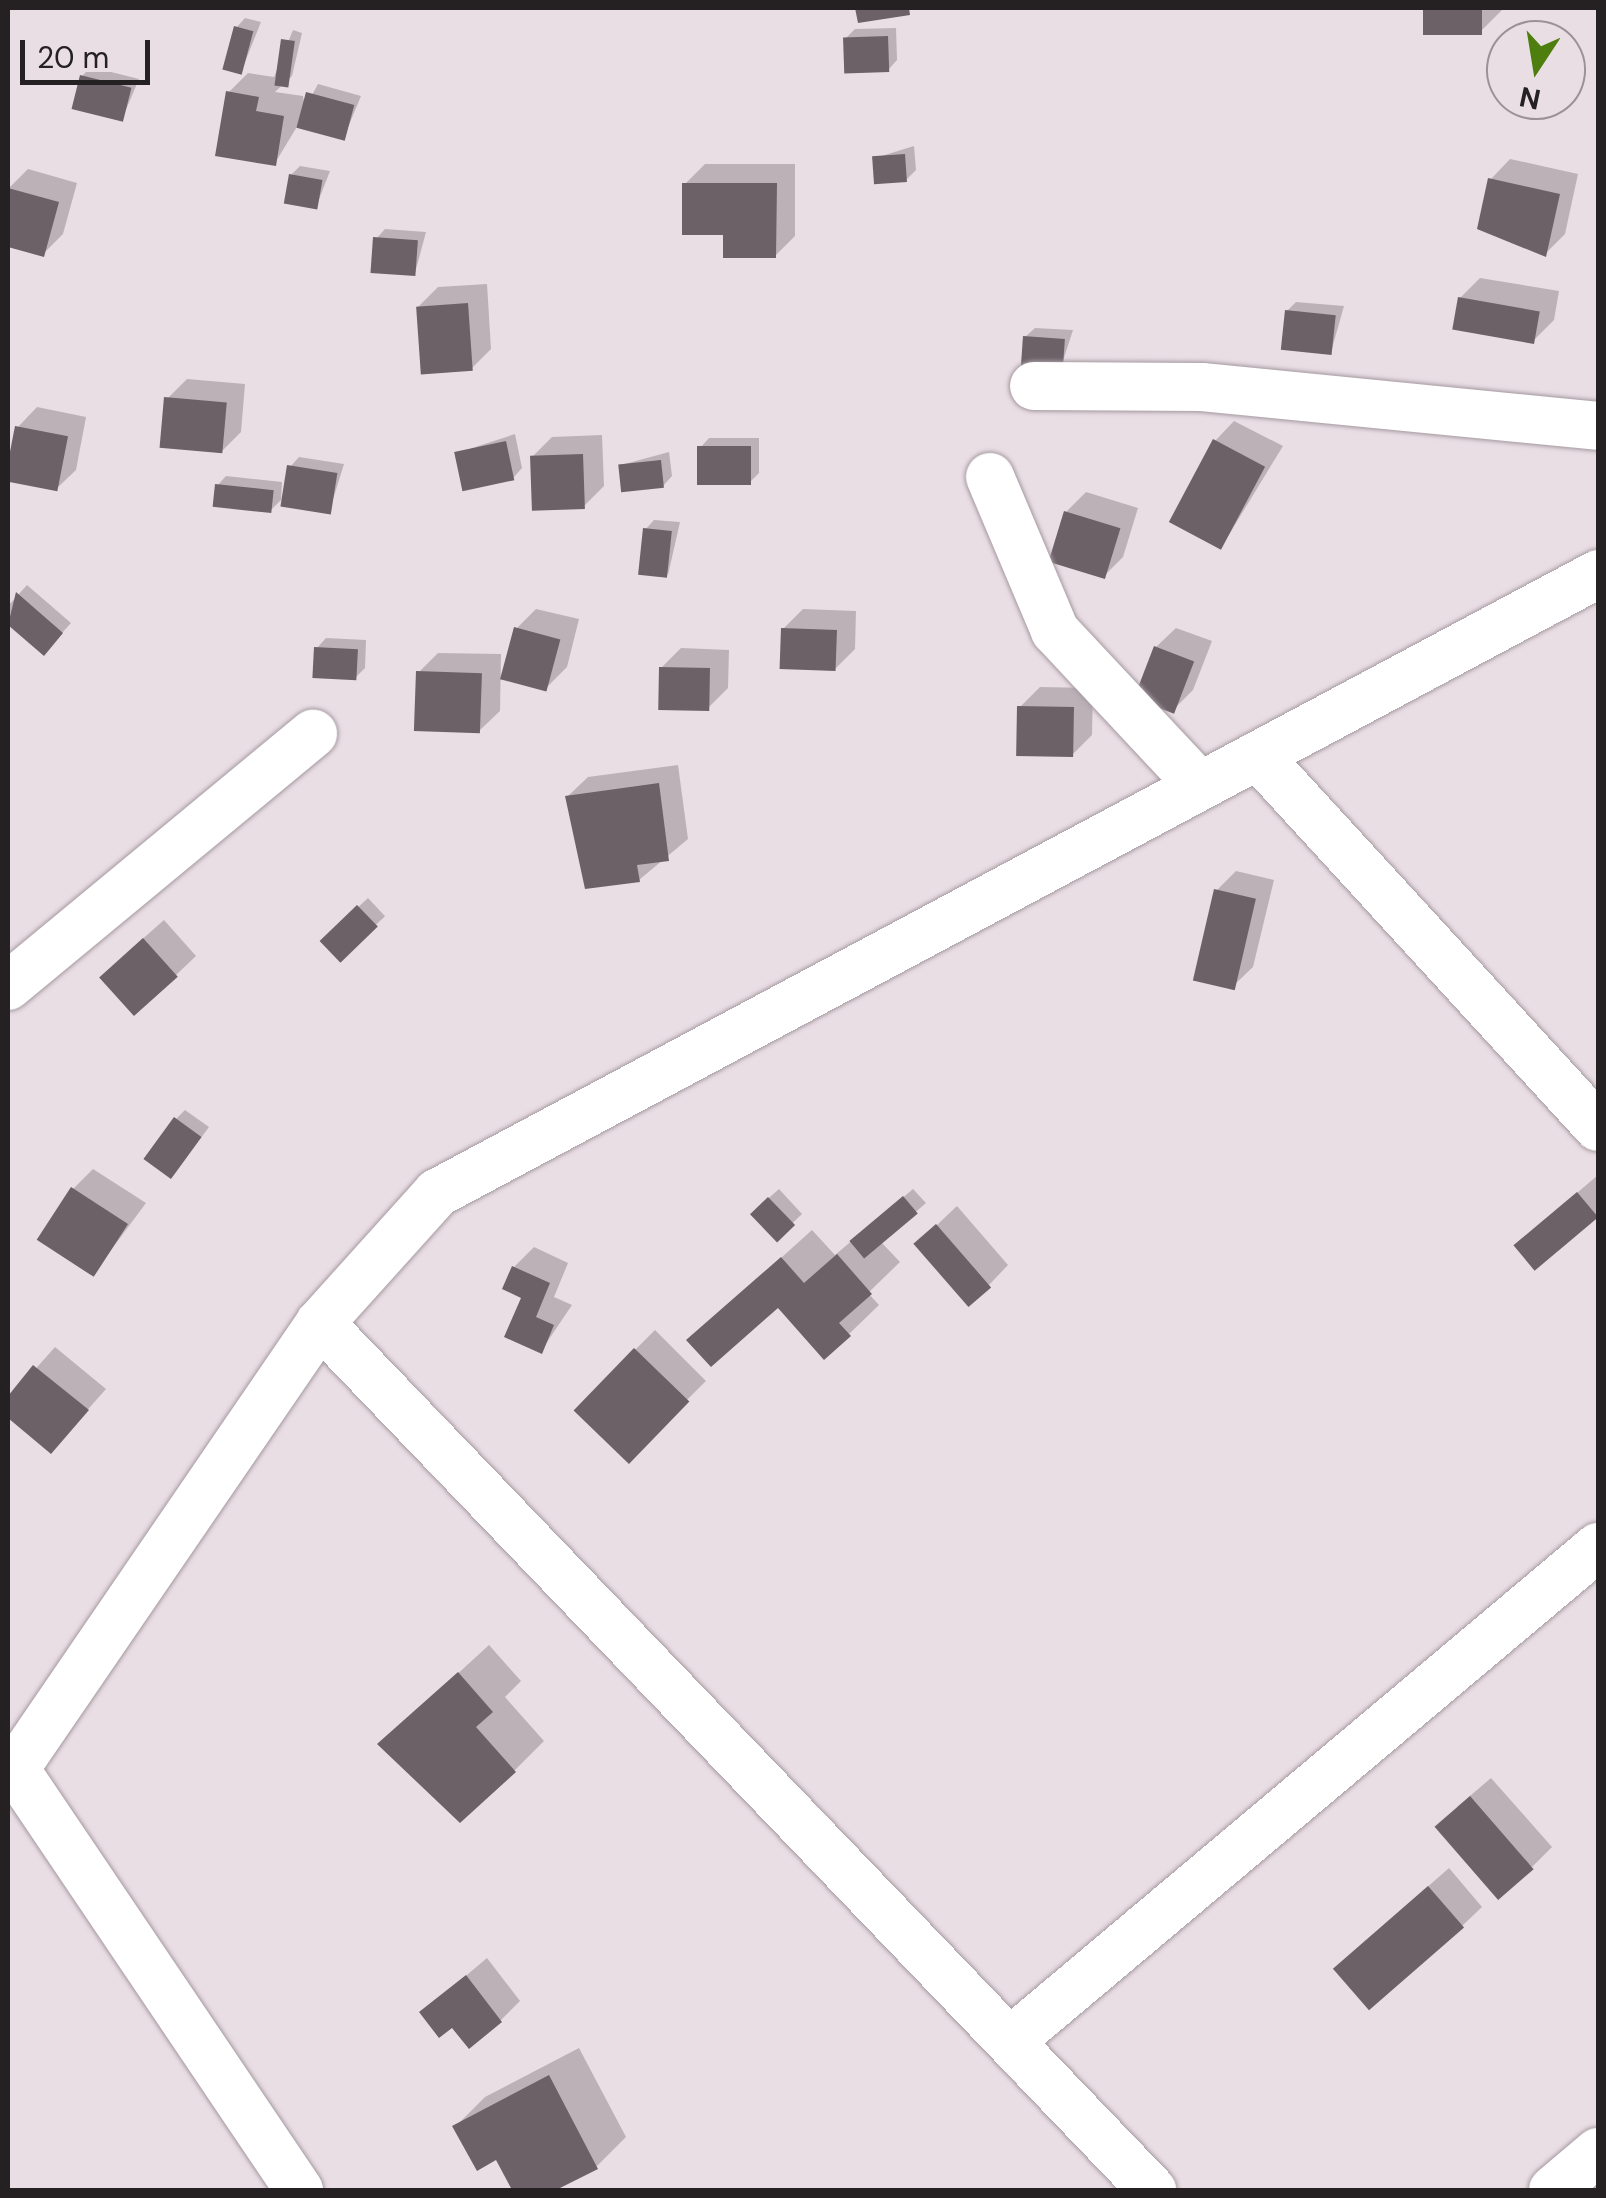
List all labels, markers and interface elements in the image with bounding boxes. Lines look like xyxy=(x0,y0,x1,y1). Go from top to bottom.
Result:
scale bar xyxy=(25,20,155,82)
north arrow xyxy=(1486,20,1586,120)
text: 20 m xyxy=(37,38,109,77)
text: N xyxy=(1516,78,1544,118)

